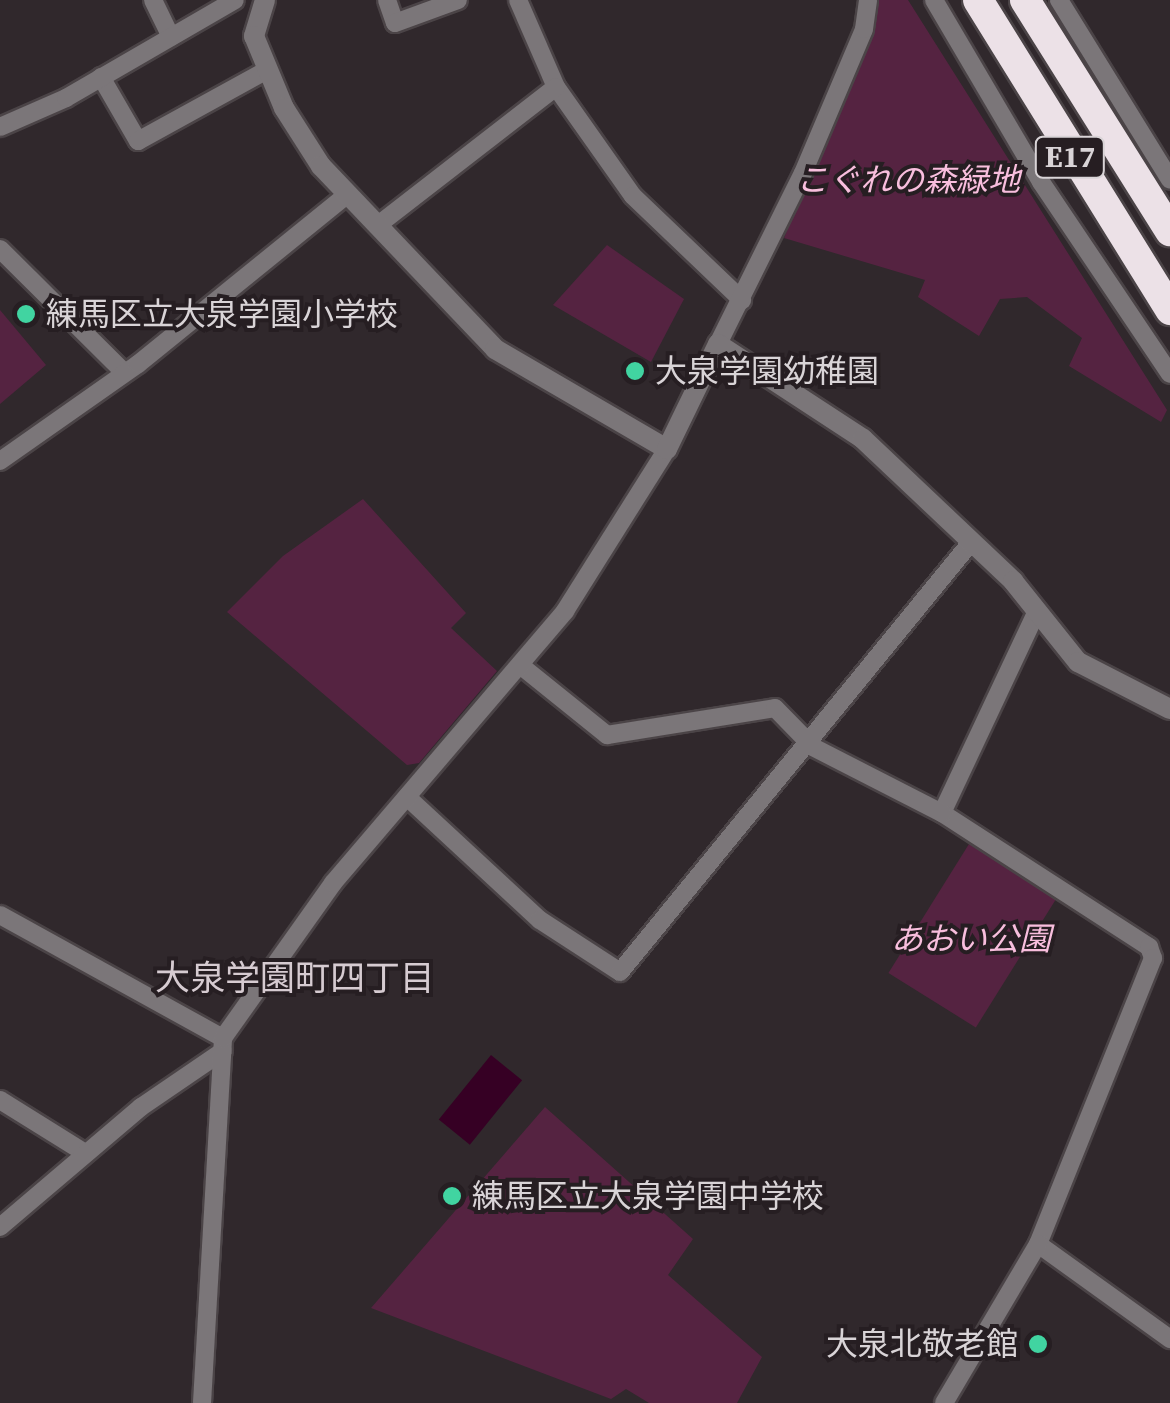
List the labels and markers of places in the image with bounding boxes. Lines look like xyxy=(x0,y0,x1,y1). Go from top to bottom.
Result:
place label: 練馬区立大泉学園小学校 xyxy=(46,295,398,333)
marker: 練馬区立大泉学園小学校 xyxy=(15,303,37,325)
place label: 大泉学園幼稚園 xyxy=(655,352,879,390)
marker: 大泉学園幼稚園 xyxy=(624,360,646,382)
place label: 練馬区立大泉学園中学校 xyxy=(472,1177,824,1215)
marker: 練馬区立大泉学園中学校 xyxy=(441,1185,463,1207)
place label: 大泉北敬老館 xyxy=(826,1325,1018,1363)
marker: 大泉北敬老館 xyxy=(1027,1333,1049,1355)

